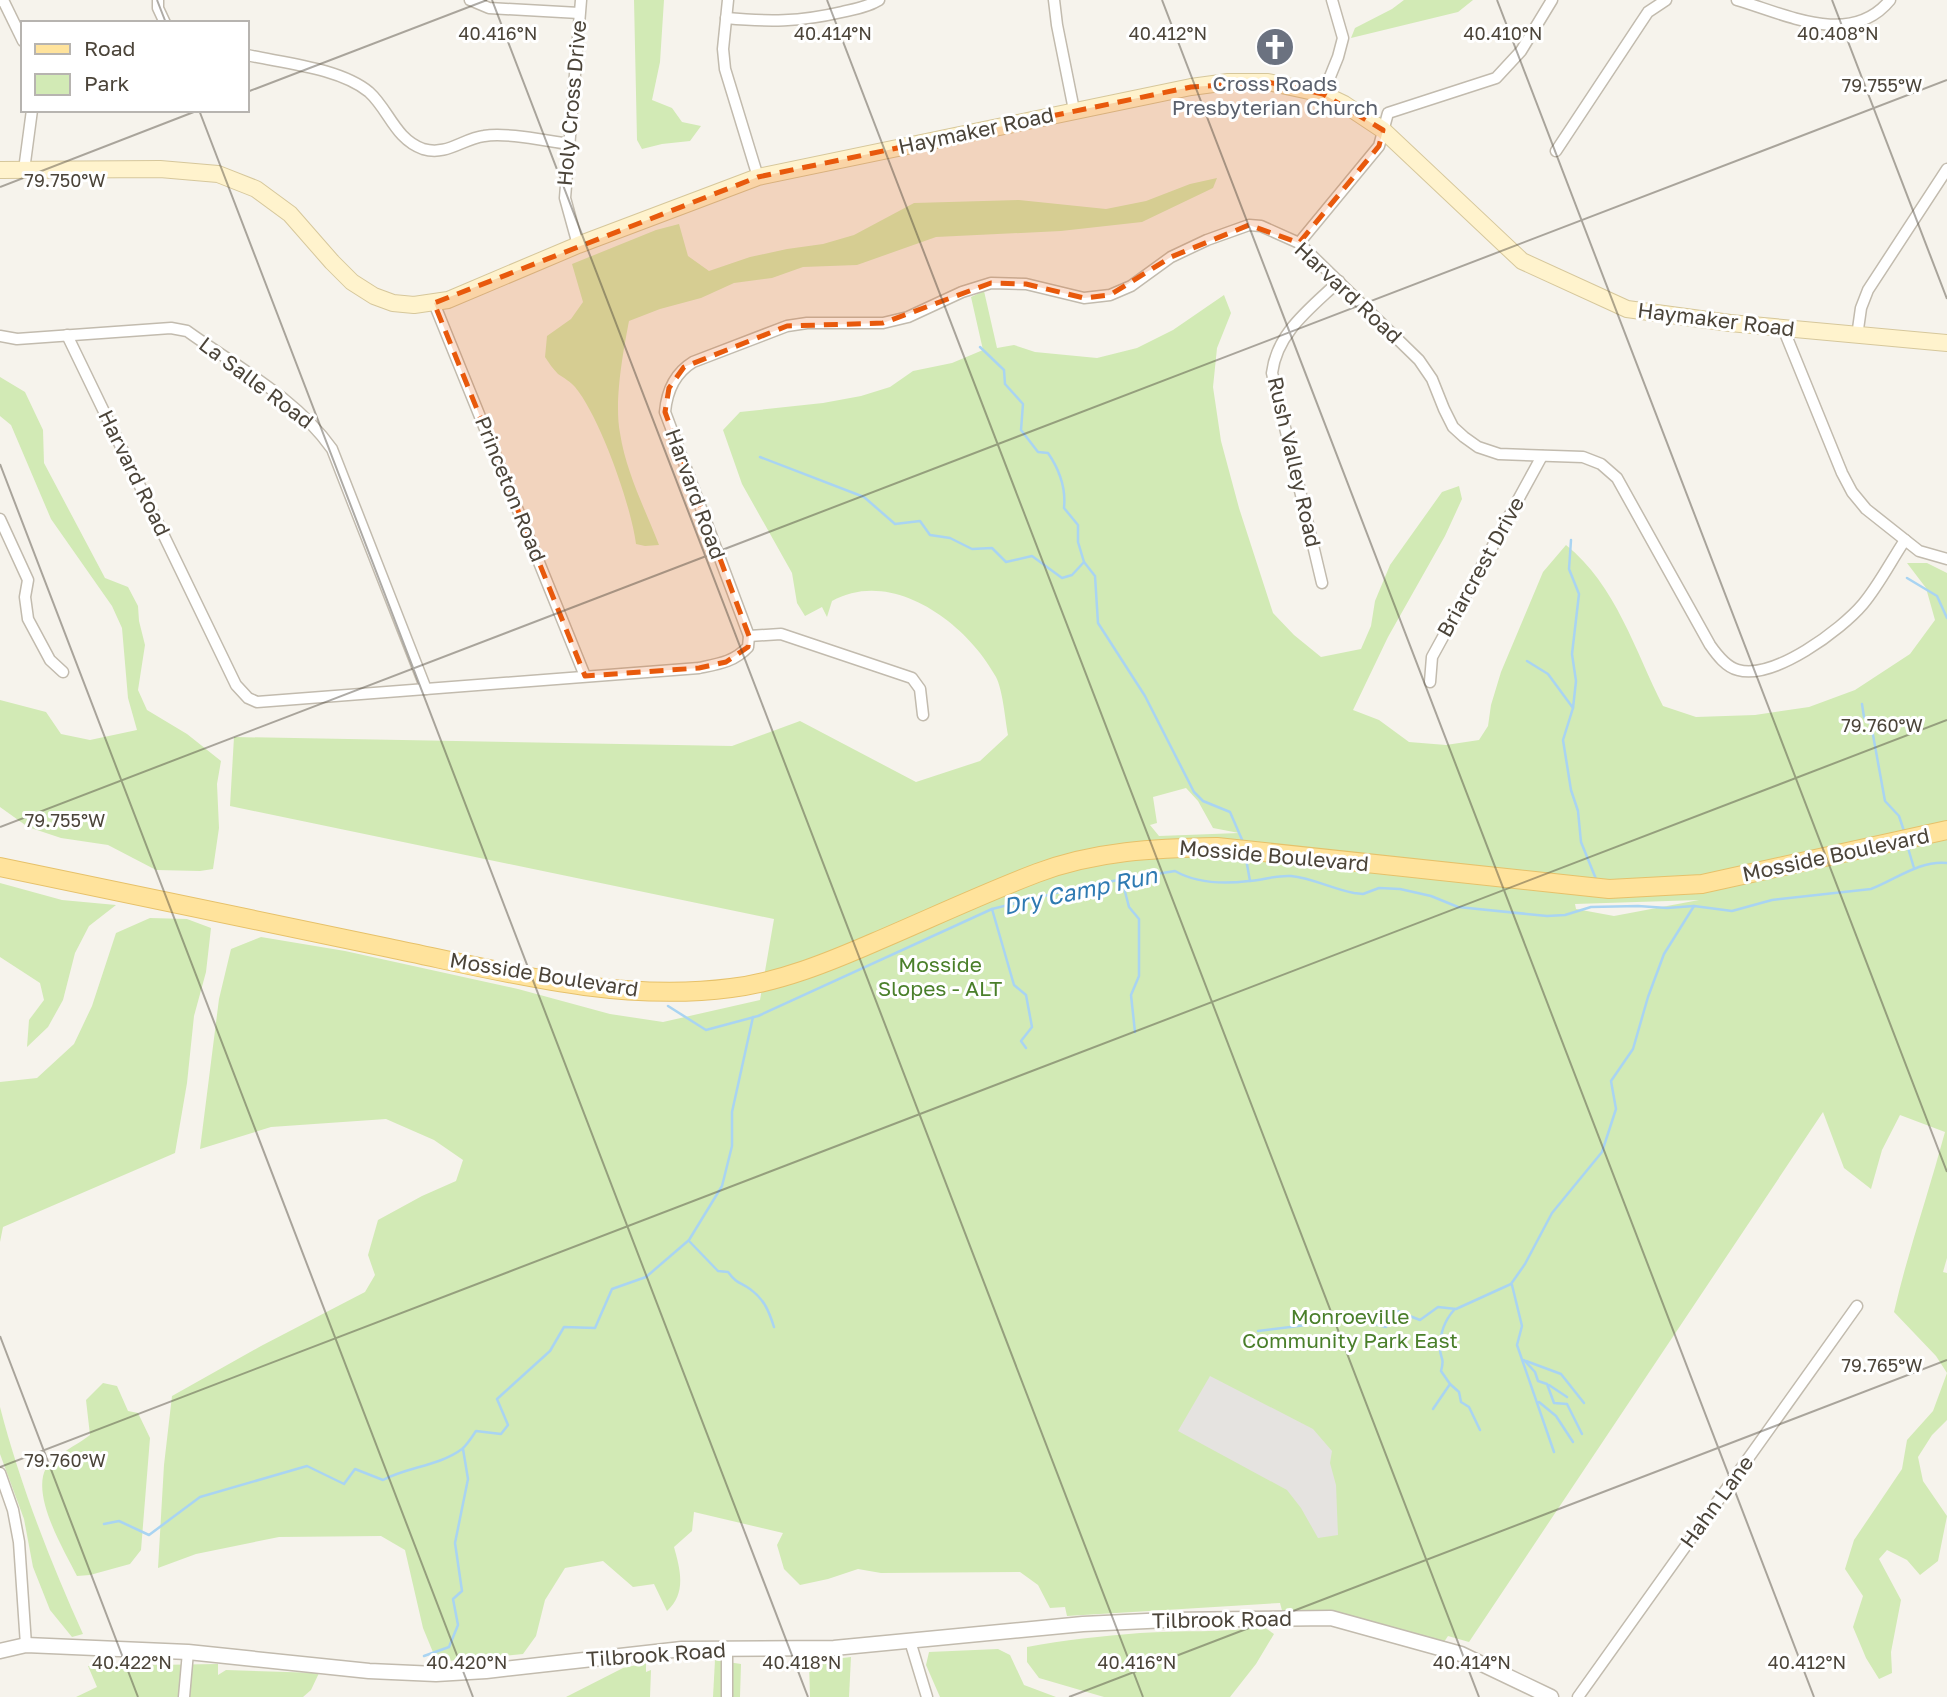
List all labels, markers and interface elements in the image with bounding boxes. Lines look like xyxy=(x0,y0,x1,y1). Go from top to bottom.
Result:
street label: Holy Cross Drive xyxy=(551,19,591,187)
legend xyxy=(21,21,248,112)
text: 40.416°N xyxy=(459,22,537,44)
text: 40.414°N xyxy=(794,22,872,44)
text: 40.412°N xyxy=(1129,22,1207,44)
text: 40.410°N xyxy=(1463,22,1543,44)
text: 40.408°N xyxy=(1797,22,1879,44)
church icon: Cross Roads Presbyterian Church xyxy=(1254,26,1296,68)
text: Road xyxy=(84,35,135,61)
text: Park xyxy=(84,70,130,96)
place label: Cross Roads Presbyterian Church xyxy=(1172,70,1378,120)
text: 79.755°W xyxy=(1842,74,1922,96)
street label: Haymaker Road xyxy=(896,101,1056,159)
text: 79.750°W xyxy=(24,169,106,191)
street label: Harvard Road xyxy=(1290,236,1408,349)
street label: Haymaker Road xyxy=(1636,296,1796,342)
street label: La Salle Road xyxy=(194,331,319,434)
street label: Rush Valley Road xyxy=(1263,374,1327,549)
street label: Harvard Road xyxy=(93,405,177,540)
street label: Princeton Road xyxy=(470,412,552,565)
street label: Harvard Road xyxy=(660,425,732,563)
street label: Briarcrest Drive xyxy=(1431,492,1529,641)
text: 79.760°W xyxy=(1841,714,1923,736)
text: 79.755°W xyxy=(25,809,105,831)
street label: Mosside Boulevard xyxy=(1740,822,1932,887)
street label: Mosside Boulevard xyxy=(1178,834,1370,876)
water label: Dry Camp Run xyxy=(1000,860,1160,920)
street label: Mosside Boulevard xyxy=(448,946,640,1002)
park label: Mosside Slopes - ALT xyxy=(878,951,1002,1001)
park label: Monroeville Community Park East xyxy=(1242,1303,1458,1353)
text: 79.765°W xyxy=(1842,1354,1923,1376)
text: 79.760°W xyxy=(24,1449,106,1471)
street label: Hahn Lane xyxy=(1674,1450,1758,1553)
street label: Tilbrook Road xyxy=(1152,1605,1292,1633)
street label: Tilbrook Road xyxy=(585,1636,727,1672)
text: 40.422°N xyxy=(92,1651,172,1673)
text: 40.420°N xyxy=(427,1651,507,1673)
text: 40.418°N xyxy=(763,1651,841,1673)
text: 40.416°N xyxy=(1098,1651,1176,1673)
text: 40.414°N xyxy=(1433,1651,1511,1673)
text: 40.412°N xyxy=(1768,1651,1846,1673)

